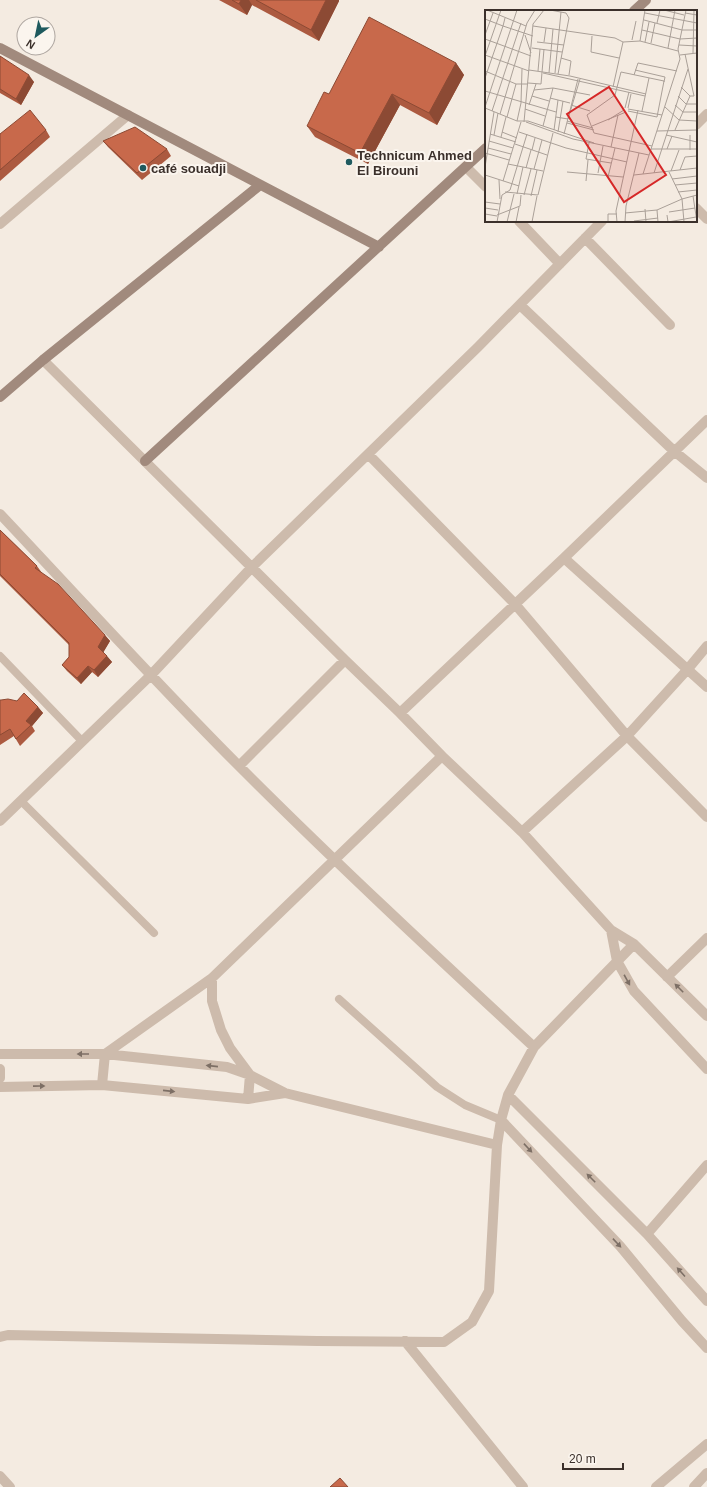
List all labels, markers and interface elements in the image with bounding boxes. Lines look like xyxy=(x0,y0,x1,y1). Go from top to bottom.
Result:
inset map xyxy=(485,10,697,222)
north arrow xyxy=(16,16,56,56)
text: N xyxy=(24,37,37,52)
place label: Technicum Ahmed El Birouni xyxy=(357,148,472,178)
marker: Technicum Ahmed El Birouni xyxy=(344,157,354,167)
place label: café souadji xyxy=(151,161,226,176)
marker: café souadji xyxy=(138,163,148,173)
one-way arrow xyxy=(624,974,631,986)
one-way arrow xyxy=(674,983,684,993)
one-way arrow xyxy=(76,1051,89,1057)
one-way arrow xyxy=(206,1063,218,1069)
one-way arrow xyxy=(33,1083,46,1089)
one-way arrow xyxy=(163,1088,175,1095)
one-way arrow xyxy=(523,1143,533,1153)
one-way arrow xyxy=(586,1173,596,1183)
one-way arrow xyxy=(612,1238,621,1248)
one-way arrow xyxy=(676,1267,686,1277)
scale bar xyxy=(563,1445,623,1471)
text: 20 m xyxy=(569,1452,596,1466)

